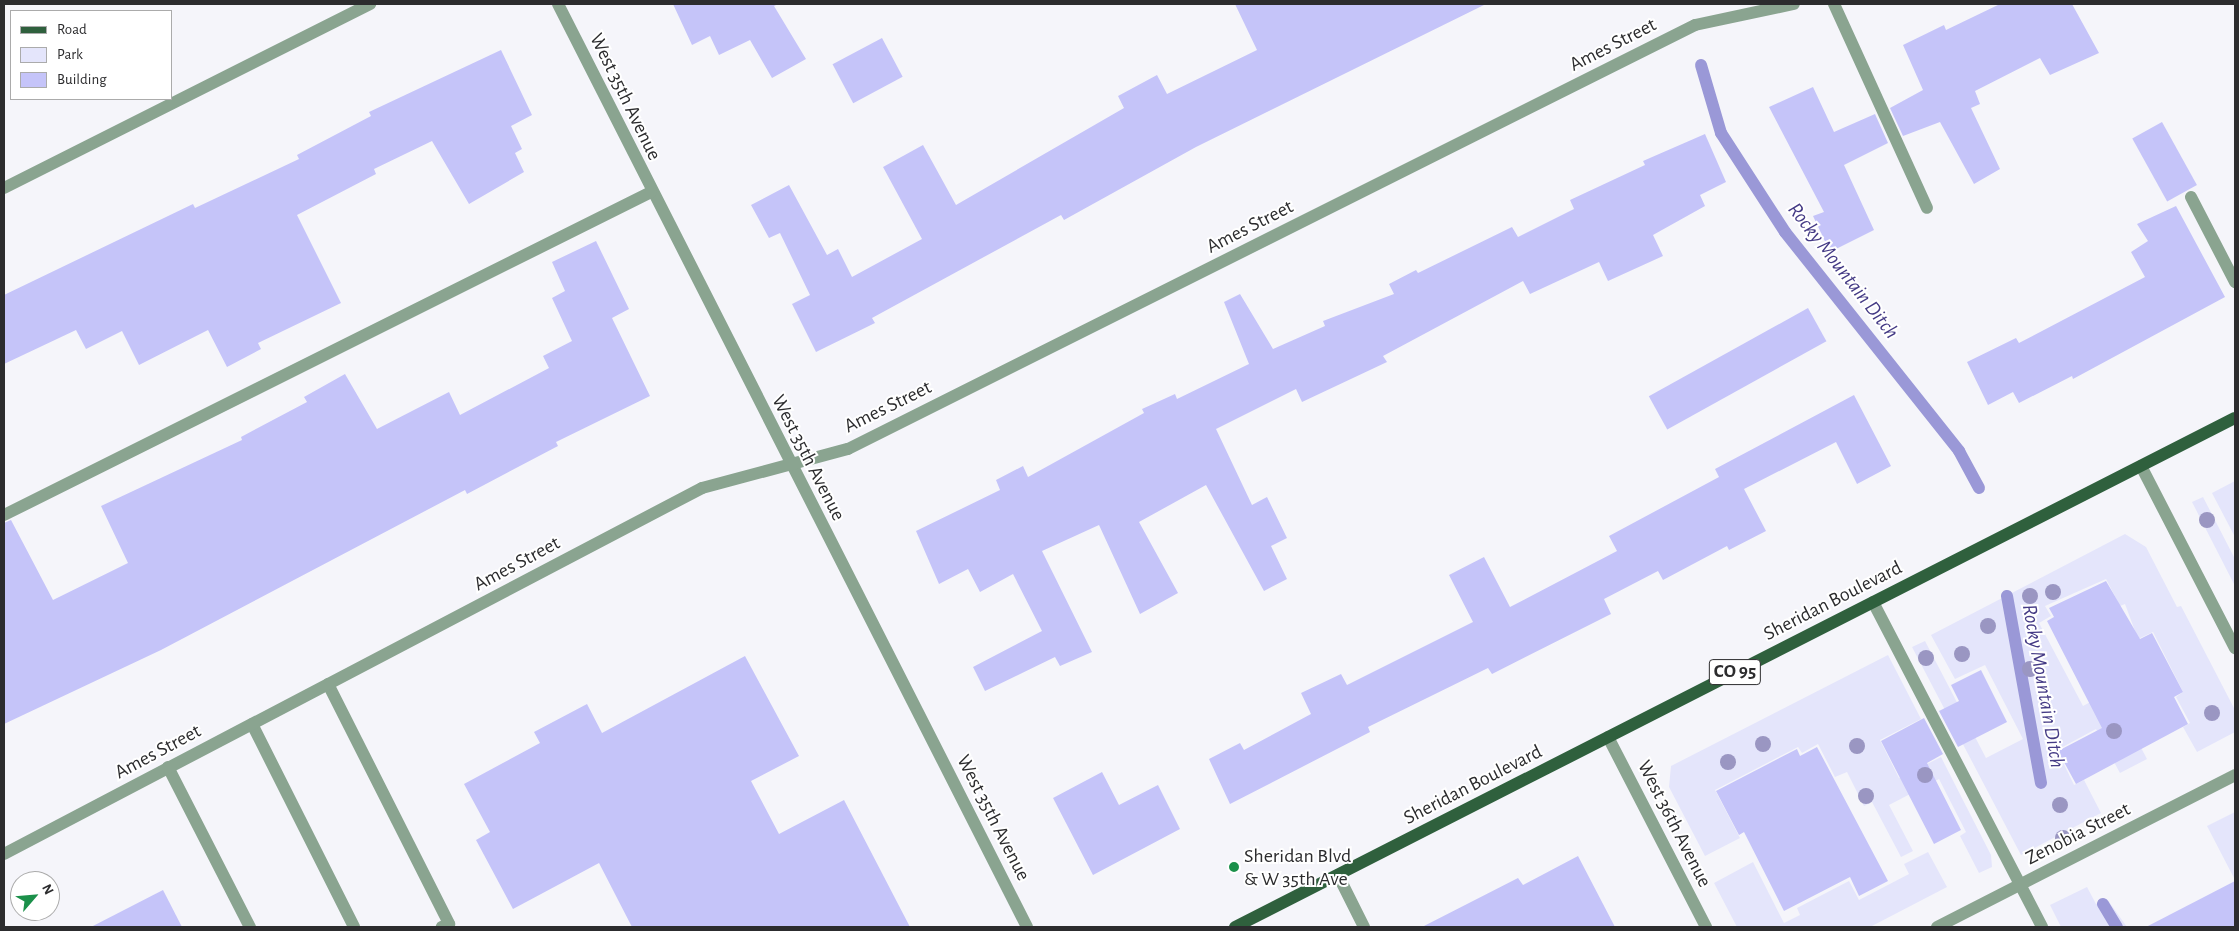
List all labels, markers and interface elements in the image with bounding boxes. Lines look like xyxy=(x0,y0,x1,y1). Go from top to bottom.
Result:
legend xyxy=(10,10,172,100)
street label: Ames Street xyxy=(1566,13,1660,77)
text: Road xyxy=(57,22,87,37)
street label: West 35th Avenue xyxy=(584,30,666,164)
text: Park xyxy=(57,47,83,62)
text: Building xyxy=(57,72,107,87)
street label: Ames Street xyxy=(1203,195,1297,259)
water label: Rocky Mountain Ditch xyxy=(1782,198,1904,344)
street label: Ames Street xyxy=(840,376,936,438)
street label: West 35th Avenue xyxy=(766,391,850,525)
street label: Ames Street xyxy=(470,531,564,597)
street label: Sheridan Boulevard xyxy=(1760,556,1906,646)
water label: Rocky Mountain Ditch xyxy=(2016,602,2070,770)
road number: CO 95 xyxy=(1709,656,1761,689)
street label: Ames Street xyxy=(111,719,205,785)
street label: Sheridan Boulevard xyxy=(1400,740,1546,830)
street label: West 35th Avenue xyxy=(951,751,1035,885)
street label: West 36th Avenue xyxy=(1632,756,1716,892)
street label: Zenobia Street xyxy=(2022,797,2134,871)
place label: Sheridan Blvd & W 35th Ave xyxy=(1244,844,1351,891)
marker: Sheridan Blvd & W 35th Ave xyxy=(1228,861,1240,873)
north arrow xyxy=(10,871,60,921)
text: N xyxy=(39,882,56,897)

